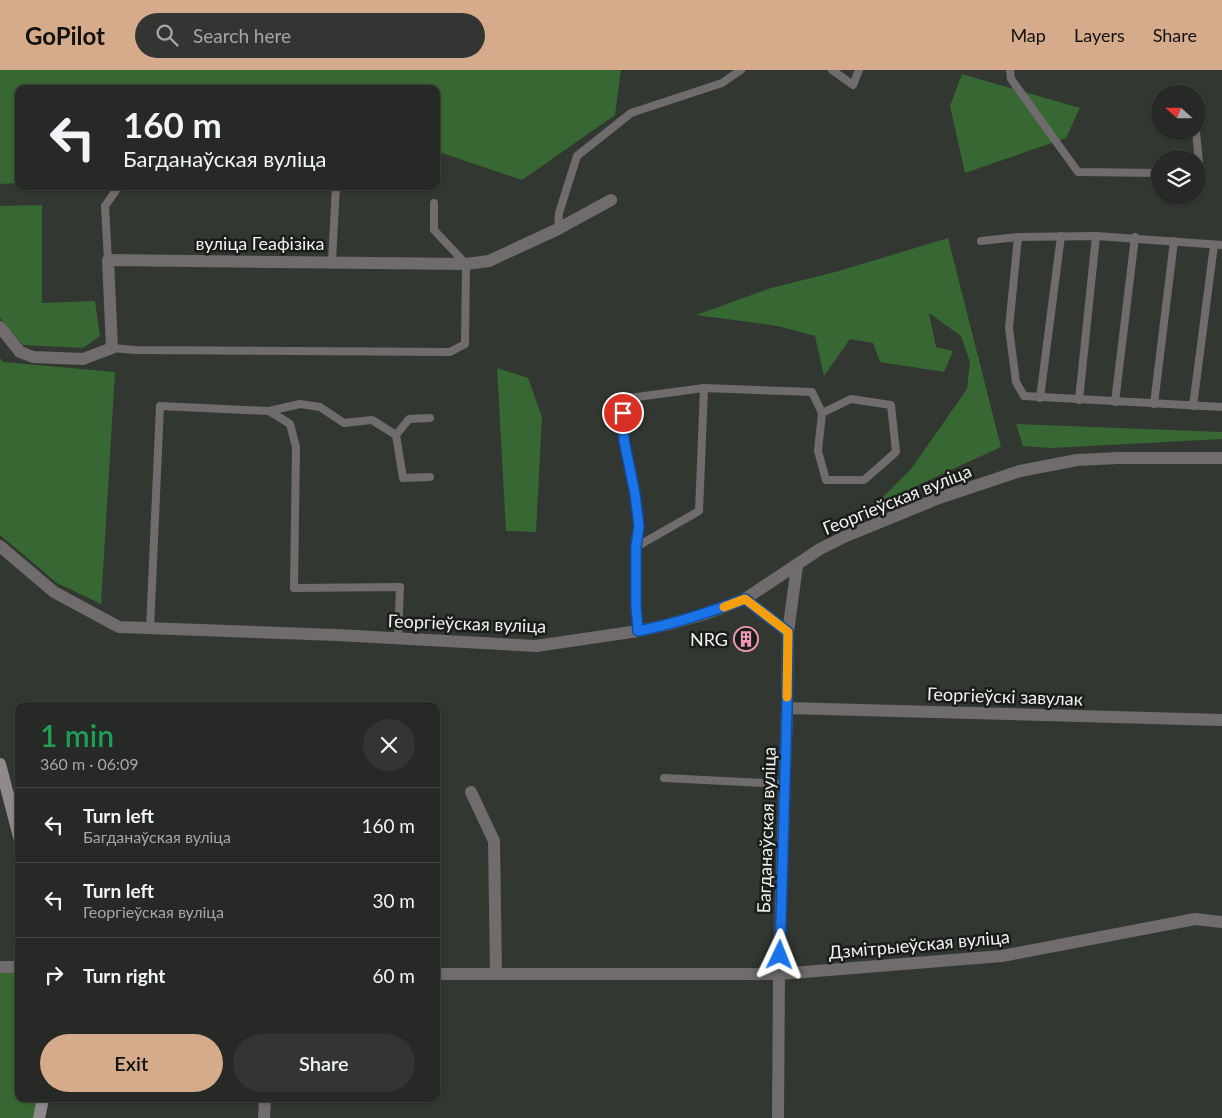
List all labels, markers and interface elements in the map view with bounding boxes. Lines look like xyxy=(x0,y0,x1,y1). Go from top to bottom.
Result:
search box xyxy=(135,13,485,58)
text: GoPilot xyxy=(25,21,105,50)
icon: search xyxy=(153,21,181,49)
text: Search here xyxy=(193,24,291,47)
text: Map xyxy=(1010,24,1046,46)
text: Layers xyxy=(1074,24,1125,46)
text: Share xyxy=(1153,24,1197,46)
north arrow xyxy=(1151,85,1206,140)
map controls xyxy=(1151,85,1206,205)
text: 160 m xyxy=(123,103,222,145)
icon: left xyxy=(40,105,105,170)
text: Багданаўская вуліца xyxy=(123,145,327,172)
button: layers xyxy=(1151,150,1206,205)
street label: вуліца Геафізіка xyxy=(195,232,325,254)
pin xyxy=(602,392,644,434)
icon: arrive xyxy=(609,399,637,427)
street label: Георгіеўская вуліца xyxy=(819,459,975,539)
street label: Георгіеўская вуліца xyxy=(387,609,547,637)
building icon: NRG xyxy=(733,626,759,652)
place label: NRG xyxy=(690,628,728,650)
street label: Георгіеўскі завулак xyxy=(927,682,1084,710)
text: 1 min xyxy=(40,717,114,753)
button: close xyxy=(363,719,415,771)
street label: Багданаўская вуліца xyxy=(752,746,780,914)
text: 360 m · 06:09 xyxy=(40,754,139,773)
text: Turn left xyxy=(83,804,154,827)
icon: left xyxy=(40,811,68,839)
text: 160 m xyxy=(361,814,415,837)
text: Багданаўская вуліца xyxy=(83,827,231,846)
text: Turn left xyxy=(83,879,154,902)
icon: left xyxy=(40,886,68,914)
text: 30 m xyxy=(372,889,415,912)
text: Георгіеўская вуліца xyxy=(83,902,224,921)
street label: Дзмітрыеўская вуліца xyxy=(827,925,1011,963)
position arrow xyxy=(753,928,805,980)
icon: right xyxy=(40,961,68,989)
text: Turn right xyxy=(83,964,165,987)
text: 60 m xyxy=(372,964,415,987)
button: Exit xyxy=(40,1034,223,1092)
button: Share xyxy=(233,1034,415,1092)

